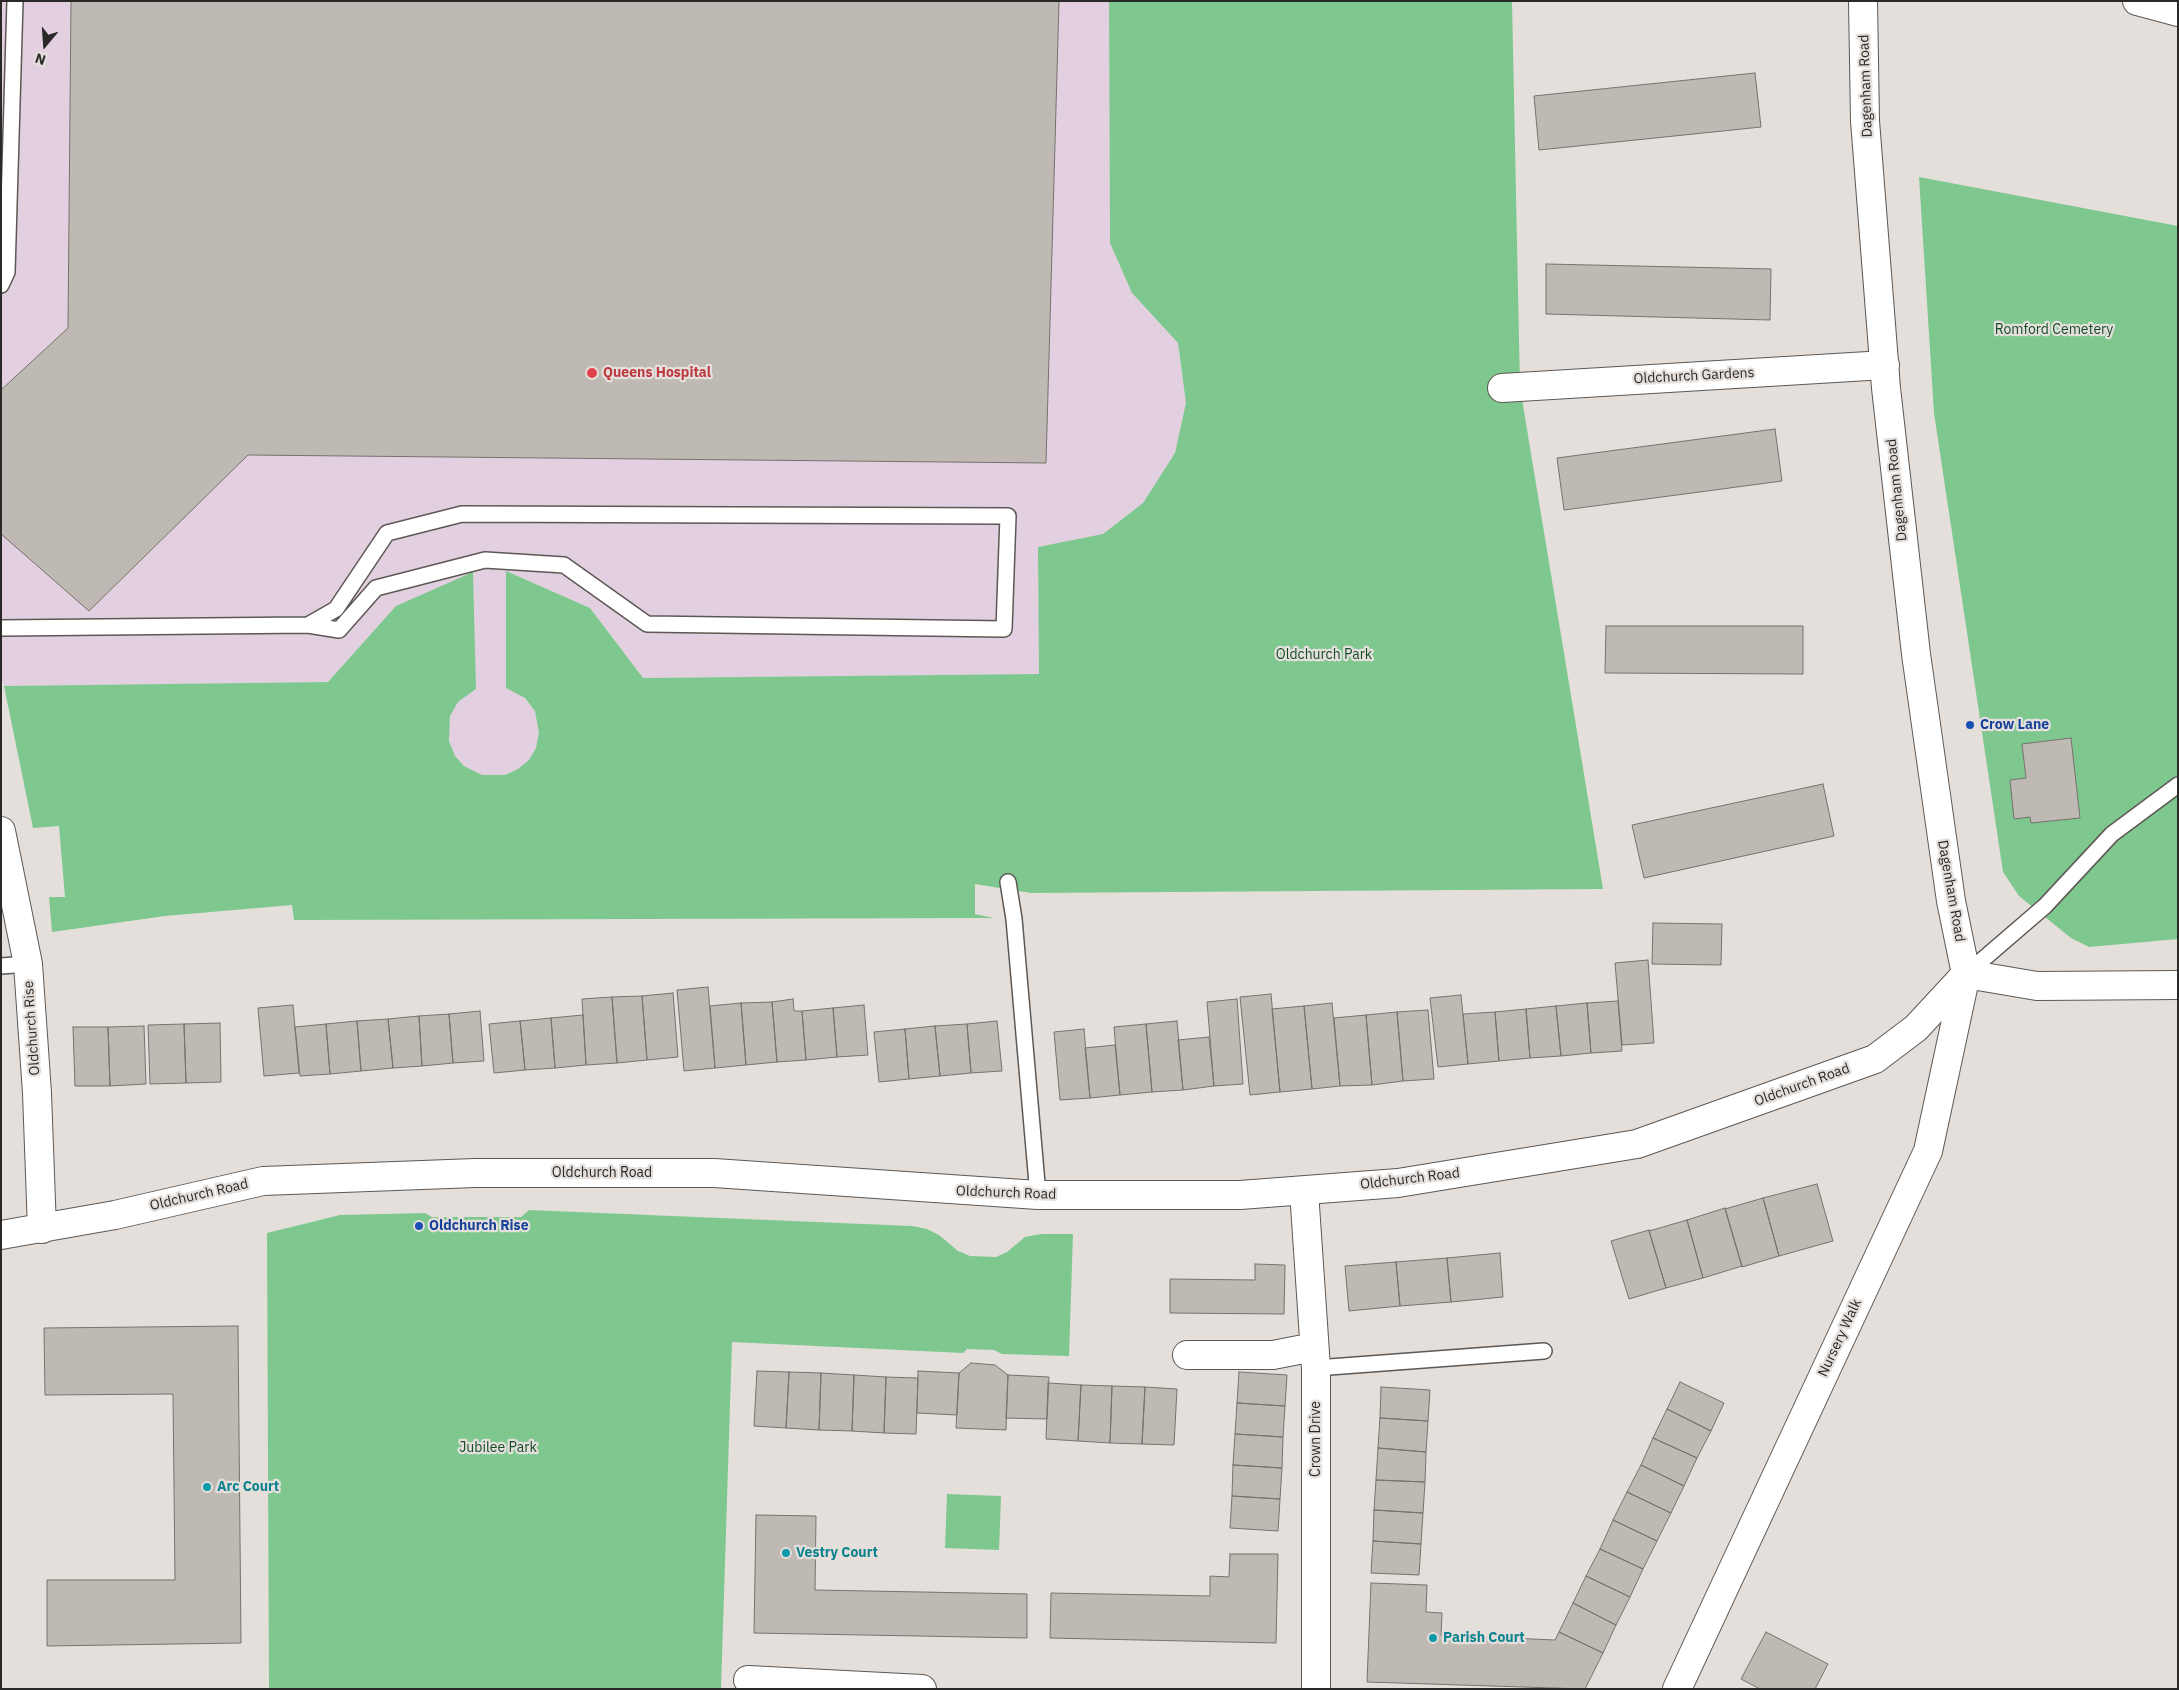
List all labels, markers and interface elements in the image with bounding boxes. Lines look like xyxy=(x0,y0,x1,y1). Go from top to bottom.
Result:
north arrow xyxy=(20,20,70,70)
street label: Dagenham Road xyxy=(1856,34,1876,138)
text: N xyxy=(33,49,48,69)
park label: Romford Cemetery xyxy=(1995,322,2113,338)
street label: Oldchurch Gardens xyxy=(1633,364,1755,388)
place label: Queens Hospital xyxy=(603,365,711,381)
marker: Queens Hospital xyxy=(585,366,599,380)
street label: Dagenham Road xyxy=(1883,438,1911,542)
park label: Oldchurch Park xyxy=(1276,647,1372,663)
place label: Crow Lane xyxy=(1980,717,2049,733)
marker: Crow Lane xyxy=(1964,719,1976,731)
street label: Dagenham Road xyxy=(1934,839,1968,943)
street label: Oldchurch Rise xyxy=(20,980,44,1076)
street label: Oldchurch Road xyxy=(1752,1060,1852,1110)
street label: Oldchurch Road xyxy=(552,1165,652,1181)
street label: Oldchurch Road xyxy=(1359,1165,1461,1193)
street label: Oldchurch Road xyxy=(148,1176,250,1214)
street label: Oldchurch Road xyxy=(956,1183,1056,1203)
place label: Oldchurch Rise xyxy=(429,1218,529,1234)
marker: Oldchurch Rise xyxy=(413,1220,425,1232)
street label: Nursery Walk xyxy=(1815,1296,1865,1380)
street label: Crown Drive xyxy=(1308,1401,1324,1477)
park label: Jubilee Park xyxy=(459,1440,537,1456)
place label: Arc Court xyxy=(217,1479,279,1495)
marker: Arc Court xyxy=(201,1481,213,1493)
place label: Vestry Court xyxy=(796,1545,878,1561)
marker: Vestry Court xyxy=(780,1547,792,1559)
place label: Parish Court xyxy=(1443,1630,1525,1646)
marker: Parish Court xyxy=(1427,1632,1439,1644)

